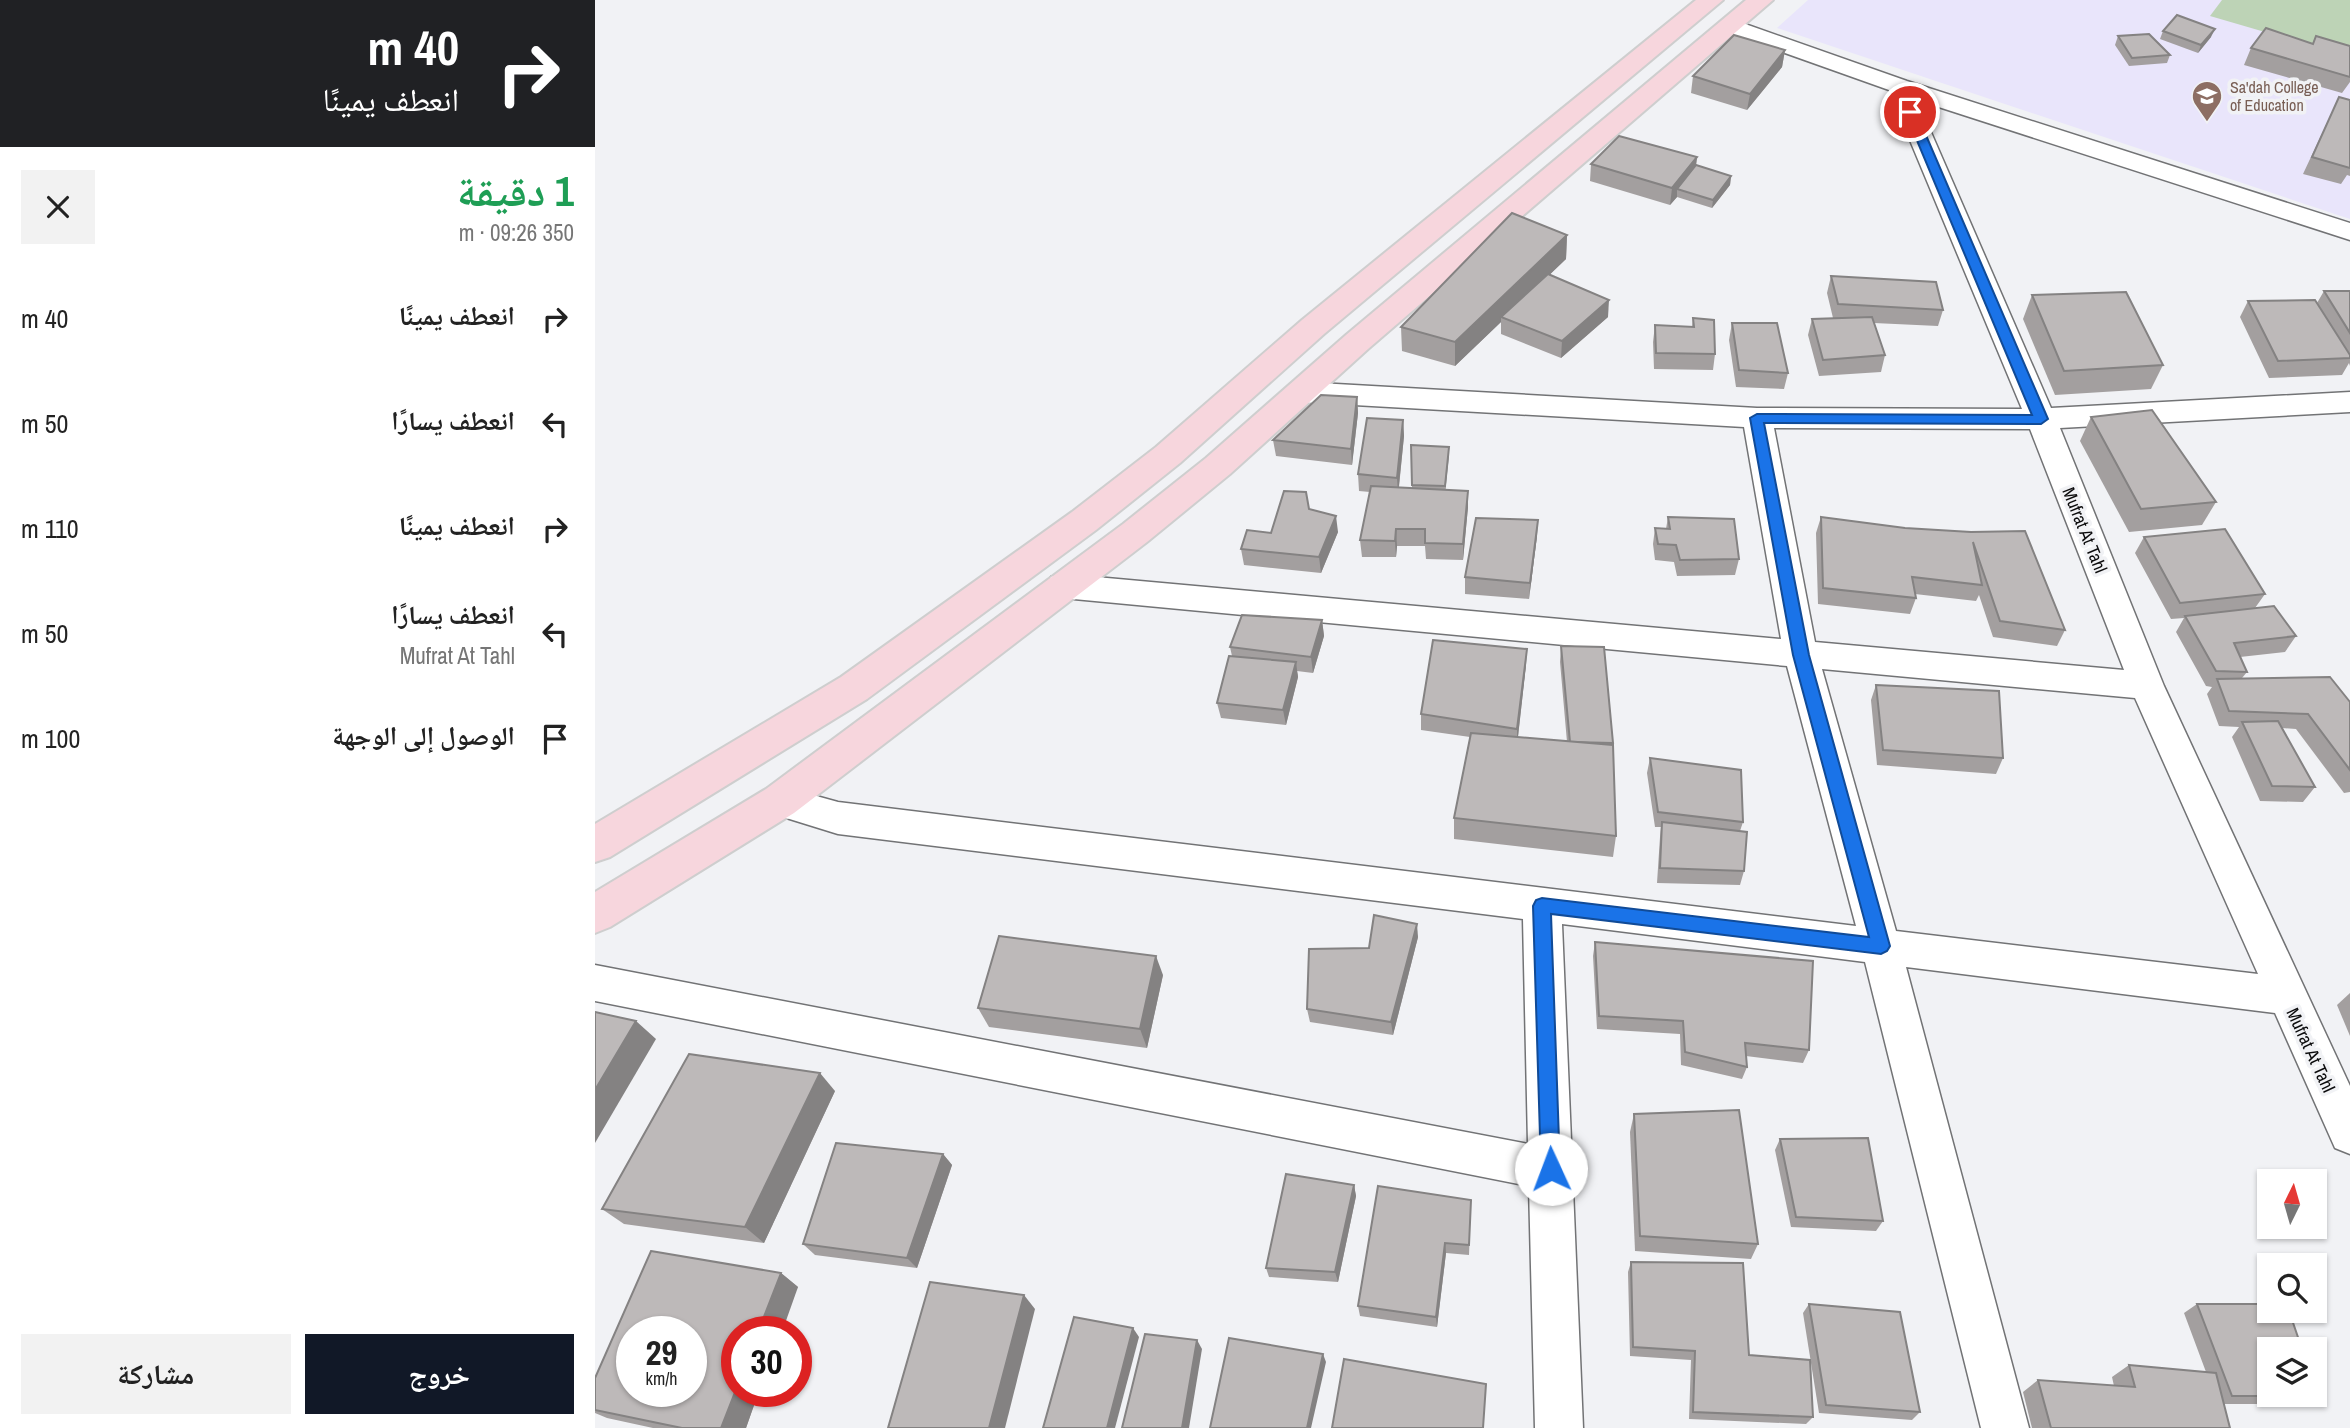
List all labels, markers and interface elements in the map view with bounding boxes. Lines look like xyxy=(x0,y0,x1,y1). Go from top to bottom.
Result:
text: 40 m xyxy=(367,14,459,80)
icon: right xyxy=(483,28,574,119)
place label: Sa'dah College of Education xyxy=(2230,76,2319,116)
text: انعطف يمينًا xyxy=(323,78,459,121)
school or university icon: Sa'dah College of Education xyxy=(2190,79,2224,123)
pin xyxy=(1880,82,1940,142)
icon: arrive xyxy=(1891,93,1929,131)
text: 1 دقيقة xyxy=(457,163,574,219)
button: close xyxy=(21,170,95,244)
text: 350 m · 09:26 xyxy=(459,217,574,248)
text: انعطف يمينًا xyxy=(399,298,515,333)
icon: right xyxy=(536,300,574,338)
text: 40 m xyxy=(21,301,68,336)
text: انعطف يسارًا xyxy=(391,403,515,438)
icon: left xyxy=(536,405,574,443)
text: 50 m xyxy=(21,406,68,441)
street label: Mufrat At Tahl xyxy=(2056,483,2114,577)
text: انعطف يمينًا xyxy=(399,508,515,543)
icon: right xyxy=(536,510,574,548)
text: 110 m xyxy=(21,511,79,546)
text: انعطف يسارًا xyxy=(391,597,515,632)
icon: left xyxy=(536,615,574,653)
text: 50 m xyxy=(21,616,68,651)
text: Mufrat At Tahl xyxy=(400,640,515,671)
text: الوصول إلى الوجهة xyxy=(332,718,515,753)
icon: arrive xyxy=(536,720,574,758)
text: 100 m xyxy=(21,721,80,756)
street label: Mufrat At Tahl xyxy=(2281,1004,2341,1096)
position arrow xyxy=(1514,1132,1588,1206)
north arrow xyxy=(2257,1169,2327,1239)
map controls xyxy=(2257,1169,2327,1407)
button: search xyxy=(2257,1253,2327,1323)
speed limit sign: 30 xyxy=(721,1316,812,1407)
text: 29 xyxy=(646,1329,677,1376)
button: مشاركة xyxy=(21,1334,291,1414)
button: خروج xyxy=(305,1334,574,1414)
button: layers xyxy=(2257,1337,2327,1407)
text: km/h xyxy=(646,1366,678,1391)

